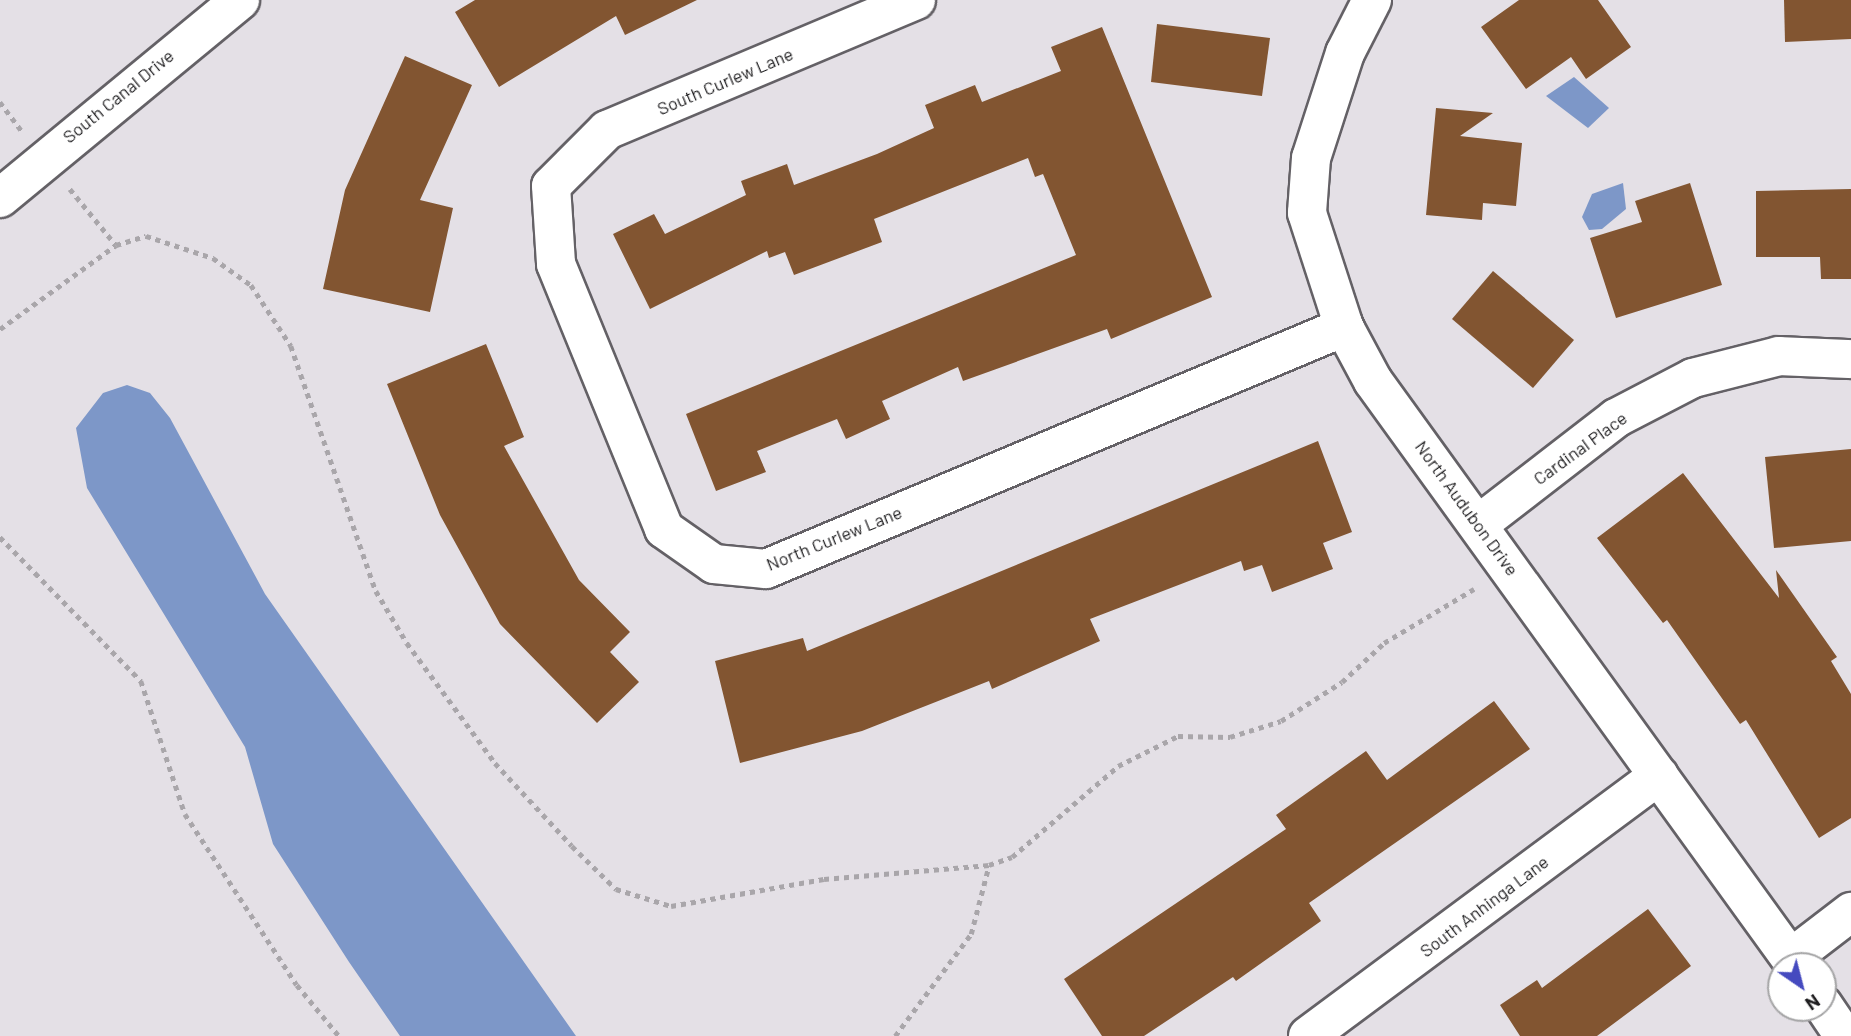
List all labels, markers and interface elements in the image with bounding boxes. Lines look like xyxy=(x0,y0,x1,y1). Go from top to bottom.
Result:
street label: South Curlew Lane xyxy=(654,43,796,119)
street label: South Canal Drive xyxy=(58,45,178,147)
street label: Cardinal Place xyxy=(1529,407,1631,489)
street label: North Audubon Drive xyxy=(1411,436,1523,580)
street label: North Curlew Lane xyxy=(763,501,905,575)
street label: South Anhinga Lane xyxy=(1415,851,1553,961)
north arrow xyxy=(1767,952,1837,1022)
text: N xyxy=(1801,990,1825,1016)

